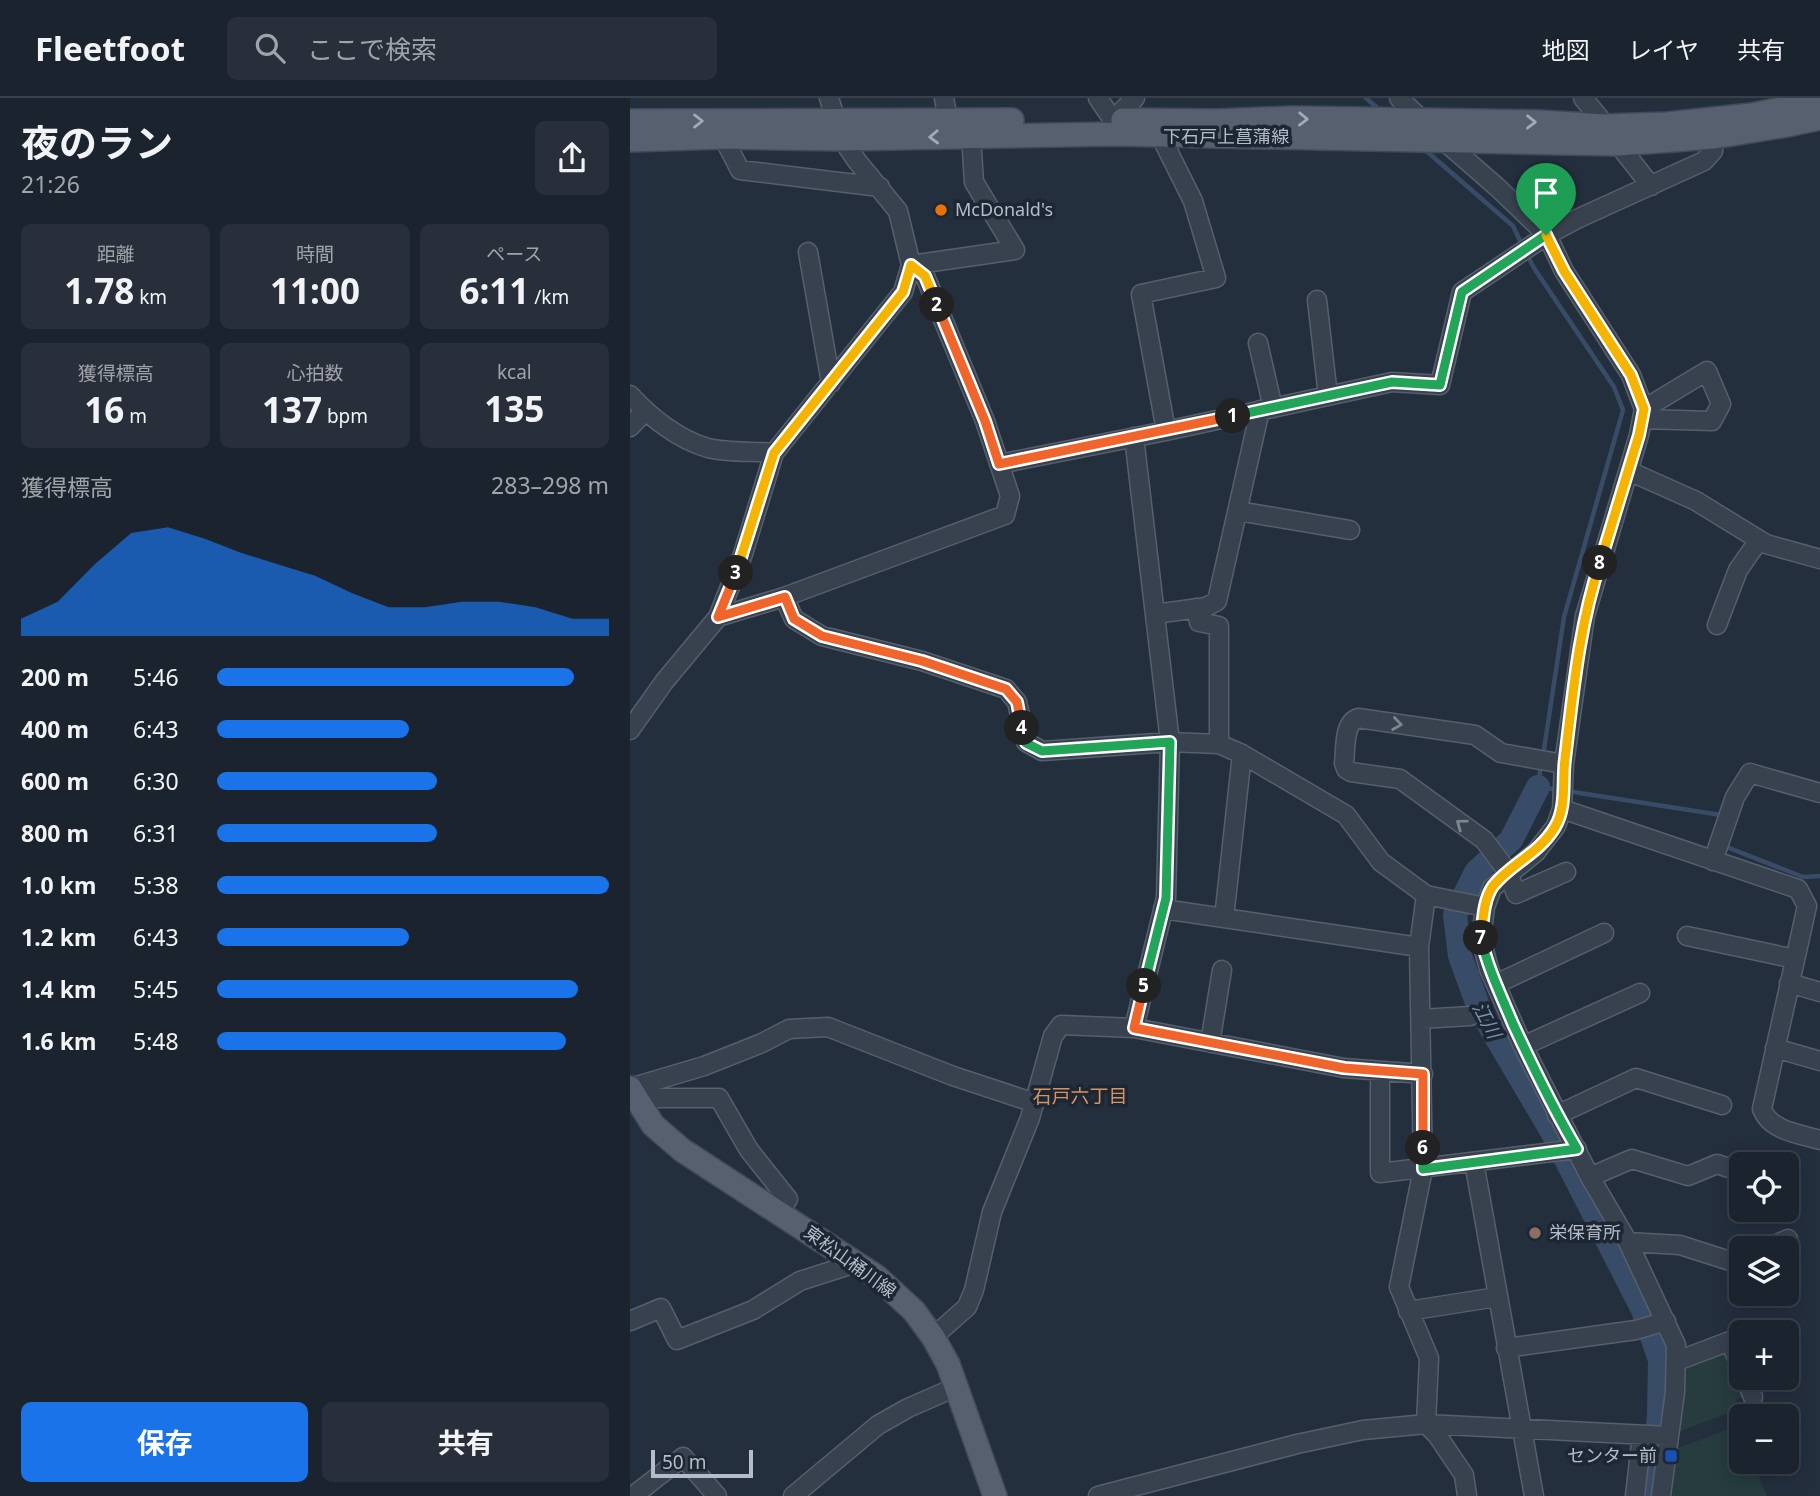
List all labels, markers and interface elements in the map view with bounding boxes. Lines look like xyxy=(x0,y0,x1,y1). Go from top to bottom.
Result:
search box xyxy=(227,17,717,80)
text: Fleetfoot xyxy=(35,26,185,71)
icon: search xyxy=(251,29,289,67)
text: ここで検索 xyxy=(307,31,437,67)
text: 地図 xyxy=(1542,33,1590,66)
text: レイヤ xyxy=(1628,33,1699,66)
text: 共有 xyxy=(1737,33,1785,66)
one-way arrow xyxy=(1298,111,1309,126)
one-way arrow xyxy=(693,113,704,129)
one-way arrow xyxy=(1525,115,1536,130)
text: 夜のラン xyxy=(21,116,173,168)
button: share xyxy=(535,121,609,195)
street label: 下石戸上菖蒲線 xyxy=(1163,124,1289,148)
one-way arrow xyxy=(928,129,938,145)
pin xyxy=(1516,163,1576,235)
text: 21:26 xyxy=(21,168,80,200)
icon: arrive xyxy=(1527,174,1565,212)
place label: McDonald's xyxy=(955,197,1053,221)
marker: McDonald's xyxy=(933,202,949,218)
text: 距離 xyxy=(97,241,135,267)
text: 時間 xyxy=(296,241,334,267)
text: ペース xyxy=(486,241,542,267)
text: 1.78 xyxy=(64,267,134,314)
text: 11:00 xyxy=(270,267,360,314)
text: 6:11 xyxy=(459,267,529,314)
text: km xyxy=(134,284,167,310)
text: /km xyxy=(529,284,569,310)
pin: 2 xyxy=(920,288,954,322)
text: 2 xyxy=(931,291,942,317)
text: kcal xyxy=(497,359,532,385)
text: 獲得標高 xyxy=(78,360,154,386)
text: 心拍数 xyxy=(286,360,344,386)
text: 135 xyxy=(484,385,544,432)
text: 16 xyxy=(84,386,124,433)
text: 137 xyxy=(262,386,322,433)
pin: 1 xyxy=(1216,398,1250,434)
text: 1 xyxy=(1227,402,1238,428)
text: m xyxy=(124,403,147,429)
text: bpm xyxy=(322,403,368,429)
text: 283–298 m xyxy=(491,469,609,501)
text: 獲得標高 xyxy=(21,471,113,503)
pin: 8 xyxy=(1583,546,1618,580)
text: 8 xyxy=(1594,549,1605,575)
pin: 3 xyxy=(718,556,754,590)
text: 3 xyxy=(730,559,741,585)
text: 200 m xyxy=(21,661,89,693)
text: 5:46 xyxy=(133,661,179,693)
pin: 4 xyxy=(1004,710,1040,746)
text: 400 m xyxy=(21,713,89,745)
text: 6:43 xyxy=(133,713,179,745)
text: 4 xyxy=(1016,714,1027,740)
one-way arrow xyxy=(1391,716,1403,731)
text: 600 m xyxy=(21,765,89,797)
text: 6:30 xyxy=(133,765,179,797)
text: 800 m xyxy=(21,817,89,849)
text: 6:31 xyxy=(133,817,179,849)
one-way arrow xyxy=(1456,819,1469,832)
text: 1.0 km xyxy=(21,869,96,901)
text: 5:38 xyxy=(133,869,179,901)
pin: 7 xyxy=(1464,920,1498,956)
text: 1.2 km xyxy=(21,921,96,953)
text: 6:43 xyxy=(133,921,179,953)
text: 7 xyxy=(1475,924,1486,950)
pin: 5 xyxy=(1126,968,1162,1004)
text: 5 xyxy=(1138,972,1149,998)
text: 1.4 km xyxy=(21,973,96,1005)
text: 5:45 xyxy=(133,973,179,1005)
water label: 江川 xyxy=(1467,997,1508,1045)
text: 1.6 km xyxy=(21,1025,96,1057)
text: 5:48 xyxy=(133,1025,179,1057)
district label: 石戸六丁目 xyxy=(1032,1083,1128,1109)
pin: 6 xyxy=(1406,1130,1440,1166)
text: 6 xyxy=(1417,1134,1428,1160)
map controls xyxy=(1729,1152,1799,1474)
button: locate xyxy=(1729,1152,1799,1222)
street label: 東松山桶川線 xyxy=(800,1220,901,1303)
place label: 栄保育所 xyxy=(1549,1220,1621,1244)
marker: 栄保育所 xyxy=(1527,1225,1543,1241)
button: layers xyxy=(1729,1236,1799,1306)
button: + xyxy=(1729,1320,1799,1390)
button: 保存 xyxy=(21,1402,308,1482)
button: 共有 xyxy=(322,1402,609,1482)
button: − xyxy=(1729,1404,1799,1474)
place label: センター前 xyxy=(1567,1443,1657,1467)
scale bar xyxy=(651,1447,752,1479)
marker: センター前 xyxy=(1663,1448,1679,1464)
text: 50 m xyxy=(662,1449,706,1475)

